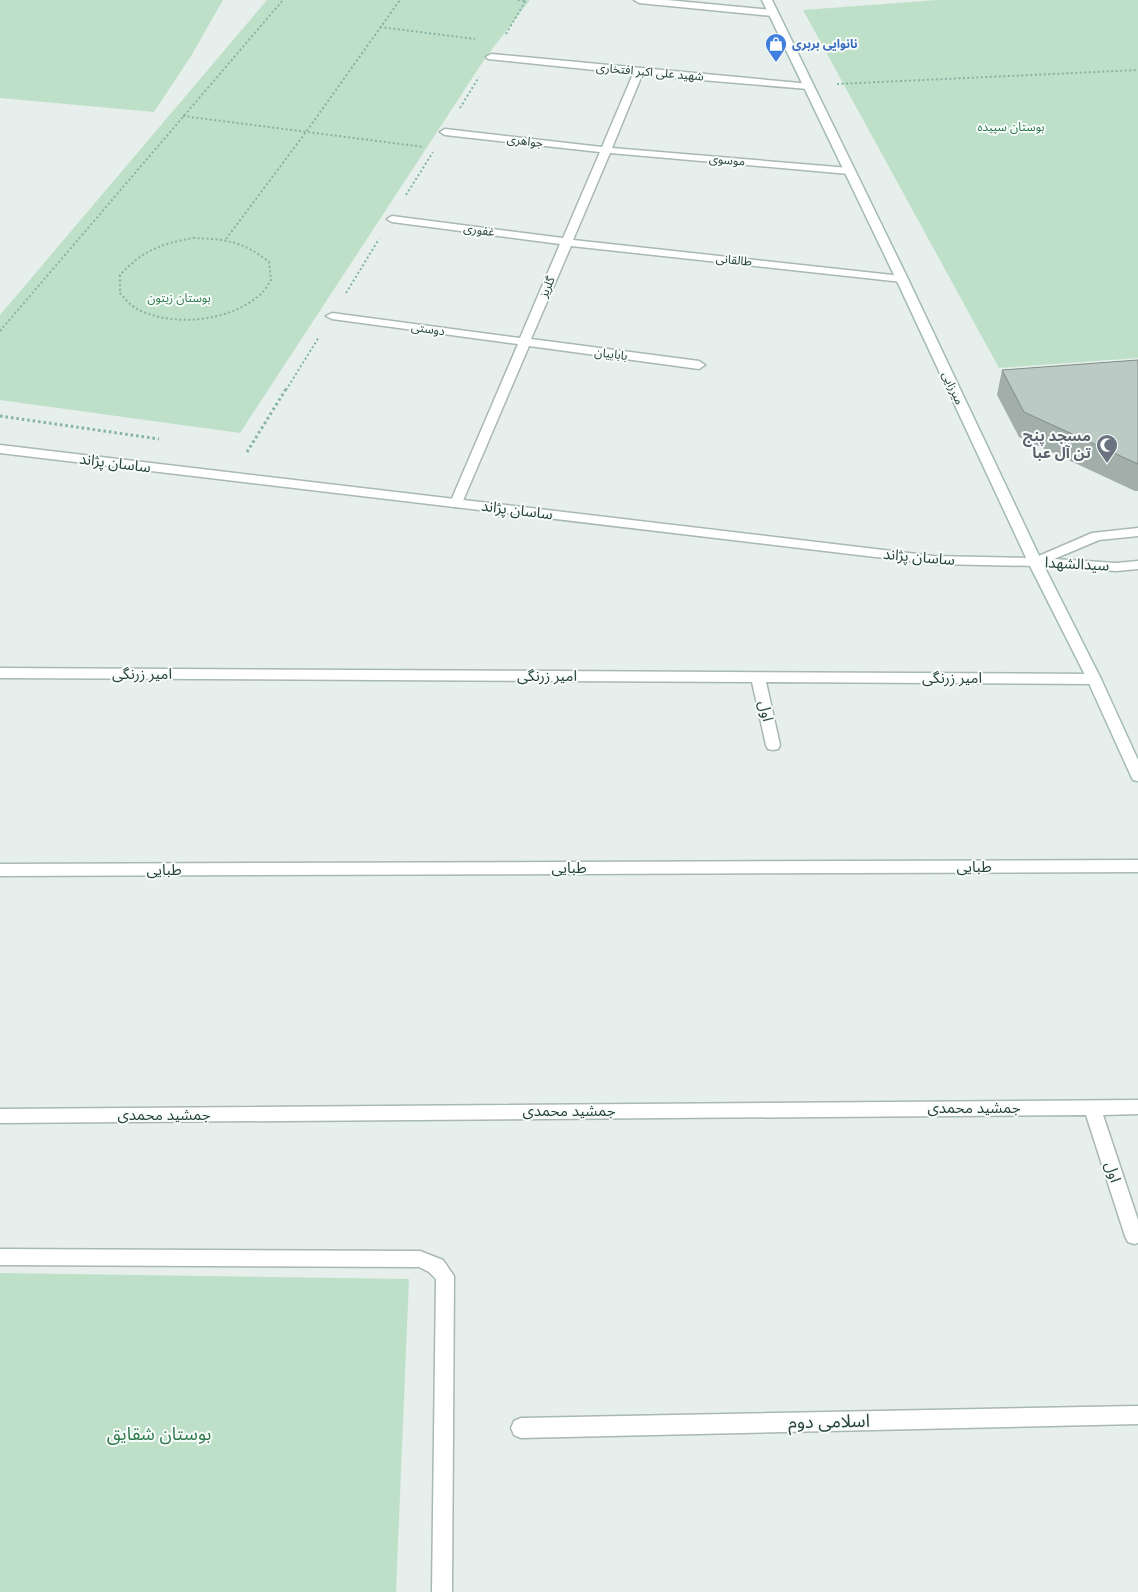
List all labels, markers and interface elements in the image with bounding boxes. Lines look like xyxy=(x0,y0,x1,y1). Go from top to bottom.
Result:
shop icon: نانوایی بربری xyxy=(764,32,788,63)
place label: نانوایی بربری xyxy=(792,37,858,51)
street label: شهید علی اکبر افتخاری xyxy=(596,60,704,84)
park label: بوستان سپیده xyxy=(977,120,1045,135)
street label: جواهری xyxy=(506,132,544,150)
street label: موسوی xyxy=(708,151,746,169)
street label: غفوری xyxy=(463,221,495,239)
street label: طالقانی xyxy=(715,251,753,269)
street label: گلریز xyxy=(536,274,558,300)
park label: بوستان زیتون xyxy=(147,291,211,305)
street label: دوستی xyxy=(410,320,446,338)
street label: باباییان xyxy=(594,345,628,363)
street label: میرزایی xyxy=(939,369,967,407)
place label: مسجد پنج تن آل عبا xyxy=(1023,427,1092,462)
mosque icon: مسجد پنج تن آل عبا xyxy=(1095,433,1119,464)
street label: ساسان پژاند xyxy=(78,450,152,477)
street label: ساسان پژاند xyxy=(480,497,554,524)
street label: ساسان پژاند xyxy=(882,545,956,570)
street label: سیدالشهدا xyxy=(1044,553,1110,575)
street label: امیر زرنگی xyxy=(112,665,172,683)
street label: امیر زرنگی xyxy=(517,667,577,685)
street label: امیر زرنگی xyxy=(922,669,982,687)
street label: اول xyxy=(755,699,777,723)
street label: طبایی xyxy=(956,858,992,876)
street label: طبایی xyxy=(551,859,587,877)
street label: طبایی xyxy=(146,861,182,879)
street label: جمشید محمدی xyxy=(927,1099,1021,1117)
street label: جمشید محمدی xyxy=(522,1102,616,1120)
street label: جمشید محمدی xyxy=(117,1106,211,1124)
street label: اول xyxy=(1101,1159,1125,1185)
street label: اسلامی دوم xyxy=(788,1410,870,1436)
park label: بوستان شقایق xyxy=(107,1423,211,1445)

